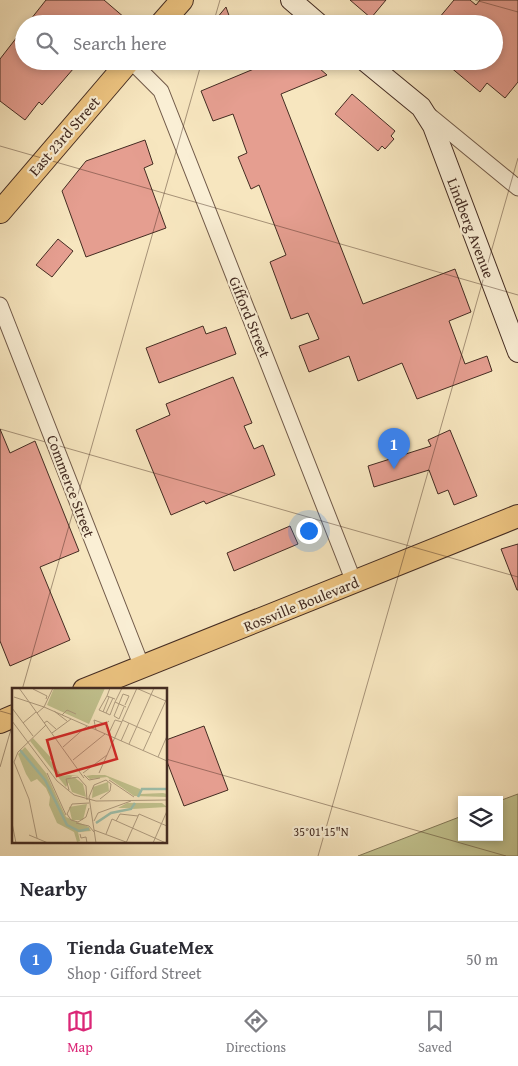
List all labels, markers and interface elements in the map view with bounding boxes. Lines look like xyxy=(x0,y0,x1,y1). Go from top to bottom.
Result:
search box xyxy=(15,15,503,70)
icon: search xyxy=(33,29,61,57)
text: Search here xyxy=(73,29,167,57)
street label: East 23rd Street xyxy=(24,91,105,180)
street label: Lindberg Avenue xyxy=(442,175,500,281)
street label: Gifford Street xyxy=(224,273,276,361)
pin: 1 xyxy=(378,428,410,469)
street label: Commerce Street xyxy=(42,432,100,541)
your location xyxy=(296,518,322,544)
street label: Rossville Boulevard xyxy=(240,571,362,637)
inset map xyxy=(12,688,168,844)
map controls xyxy=(458,796,503,841)
button: layers xyxy=(458,796,503,841)
text: 35°01'15"N xyxy=(293,823,349,840)
text: Nearby xyxy=(20,873,87,904)
text: Tienda GuateMex xyxy=(67,933,214,961)
text: 1 xyxy=(32,947,40,971)
text: 50 m xyxy=(466,947,498,971)
text: Shop · Gifford Street xyxy=(67,961,202,985)
tab: Map xyxy=(66,1007,94,1057)
tab: Directions xyxy=(226,1007,286,1057)
tab: Saved xyxy=(418,1007,452,1057)

